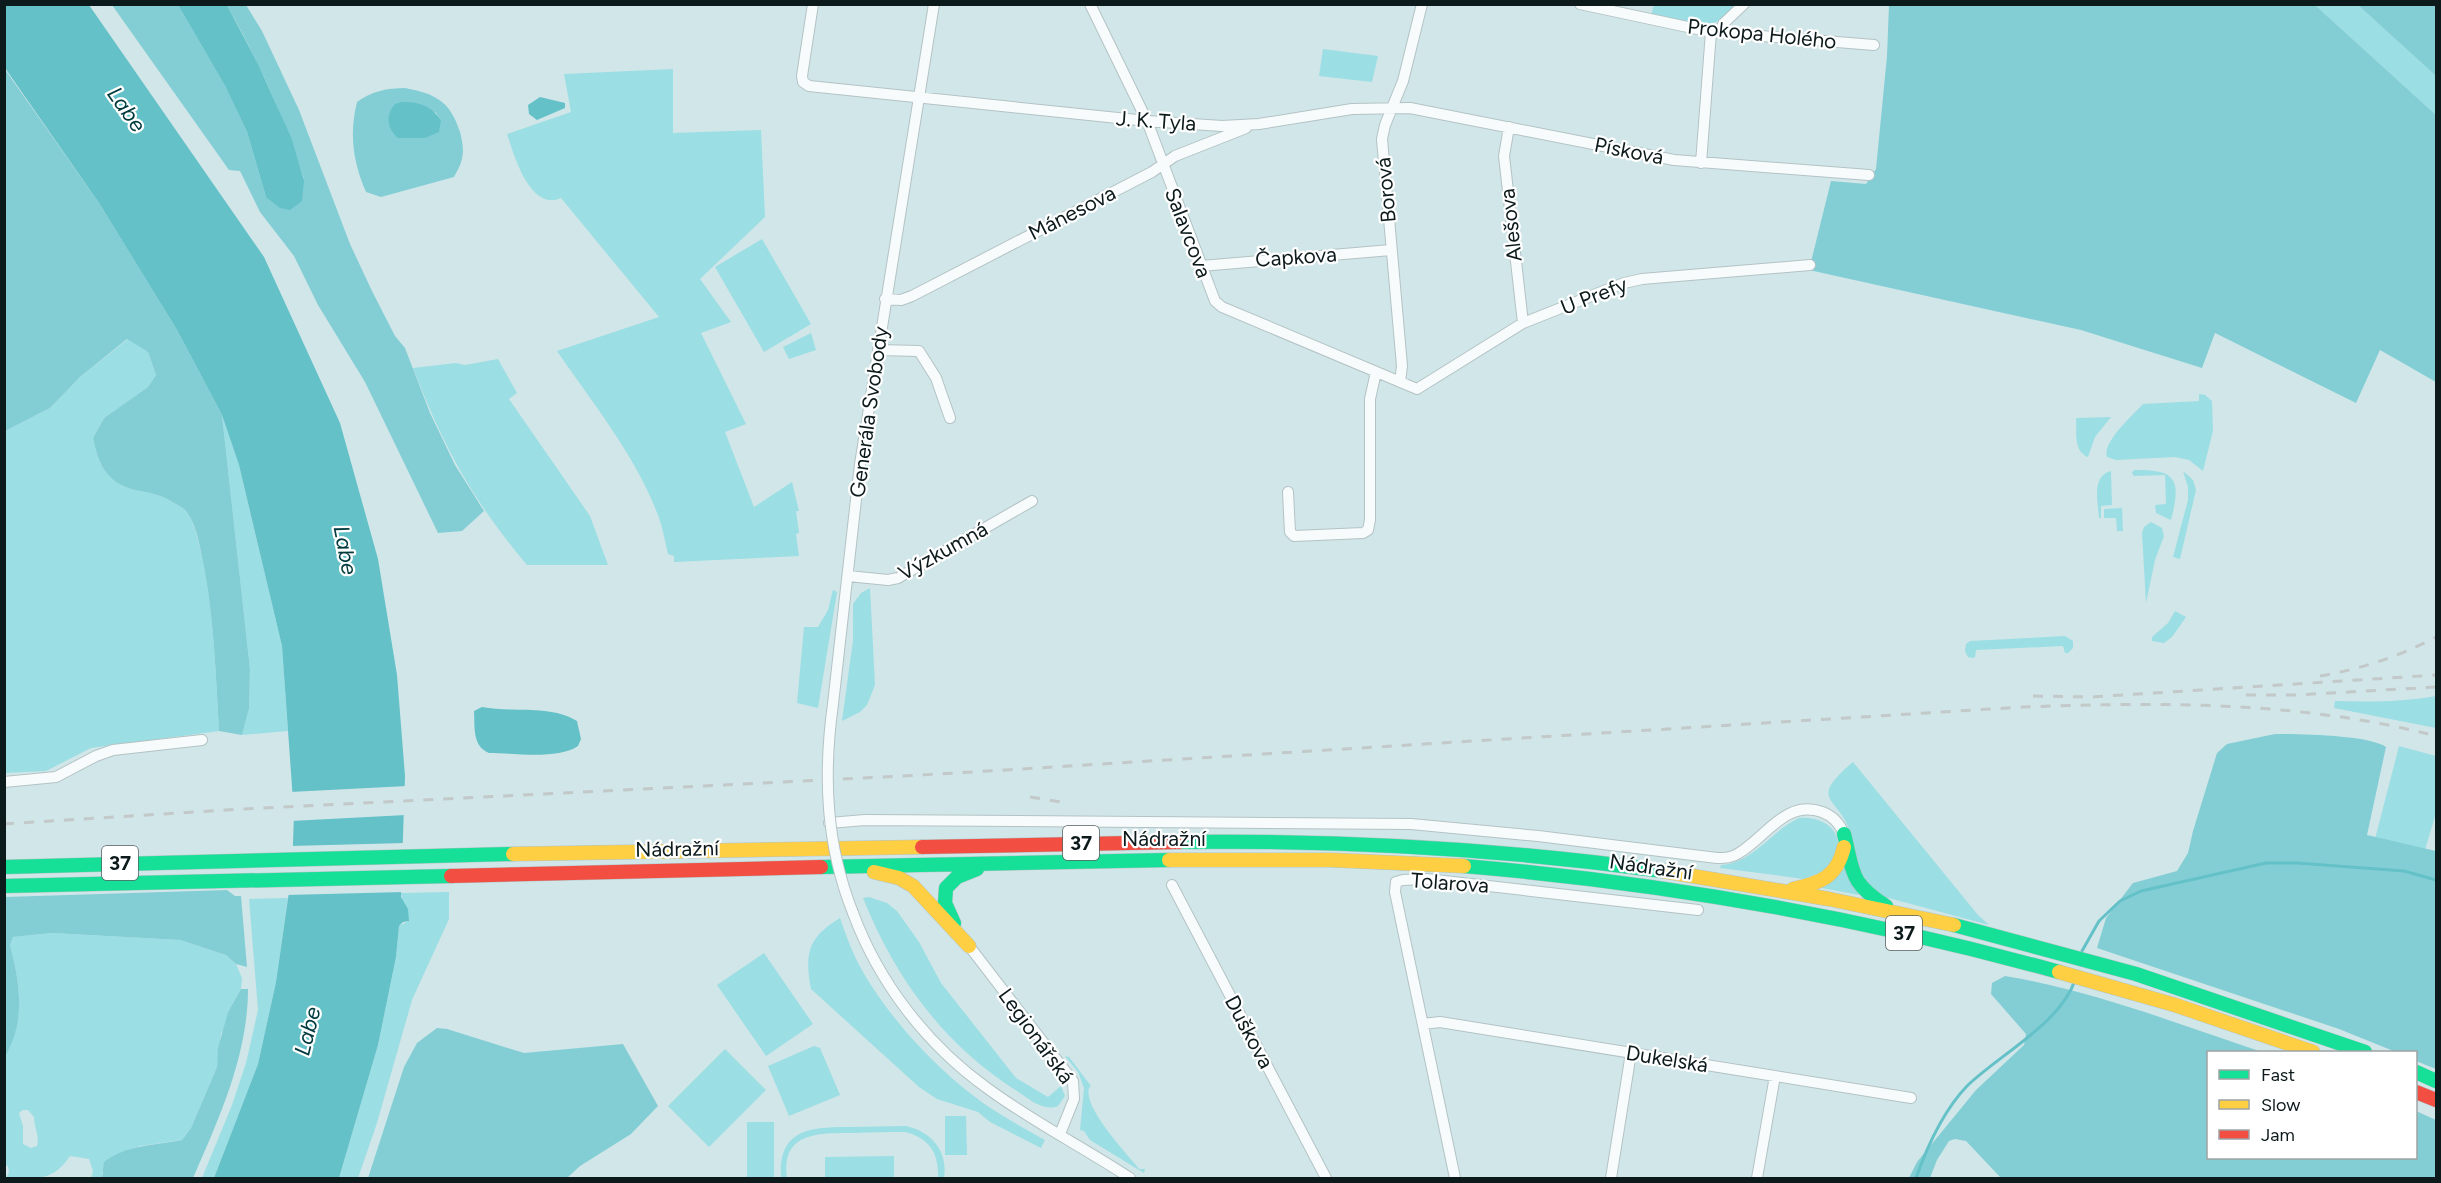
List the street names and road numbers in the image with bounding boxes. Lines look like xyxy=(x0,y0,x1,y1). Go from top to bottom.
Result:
street label: Prokopa Holého xyxy=(1686,13,1838,54)
street label: J. K. Tyla xyxy=(1115,105,1197,136)
street label: Písková xyxy=(1592,132,1666,169)
street label: Borová xyxy=(1370,156,1401,224)
street label: Mánesova xyxy=(1024,180,1120,245)
street label: Salavcova xyxy=(1160,184,1217,281)
street label: Alešova xyxy=(1494,187,1527,263)
street label: Čapkova xyxy=(1254,241,1337,272)
street label: U Prefy xyxy=(1557,271,1631,320)
street label: Generála Svobody xyxy=(844,325,893,499)
street label: Výzkumná xyxy=(894,516,992,585)
road number: 37 xyxy=(1063,826,1099,860)
street label: Nádražní xyxy=(1122,826,1207,851)
street label: Nádražní xyxy=(635,835,720,862)
road number: 37 xyxy=(102,846,138,880)
street label: Nádražní xyxy=(1608,848,1695,885)
street label: Tolarova xyxy=(1410,867,1490,898)
road number: 37 xyxy=(1886,916,1922,950)
street label: Legionářská xyxy=(993,983,1079,1088)
street label: Duškova xyxy=(1220,991,1279,1073)
street label: Dukelská xyxy=(1624,1040,1710,1077)

